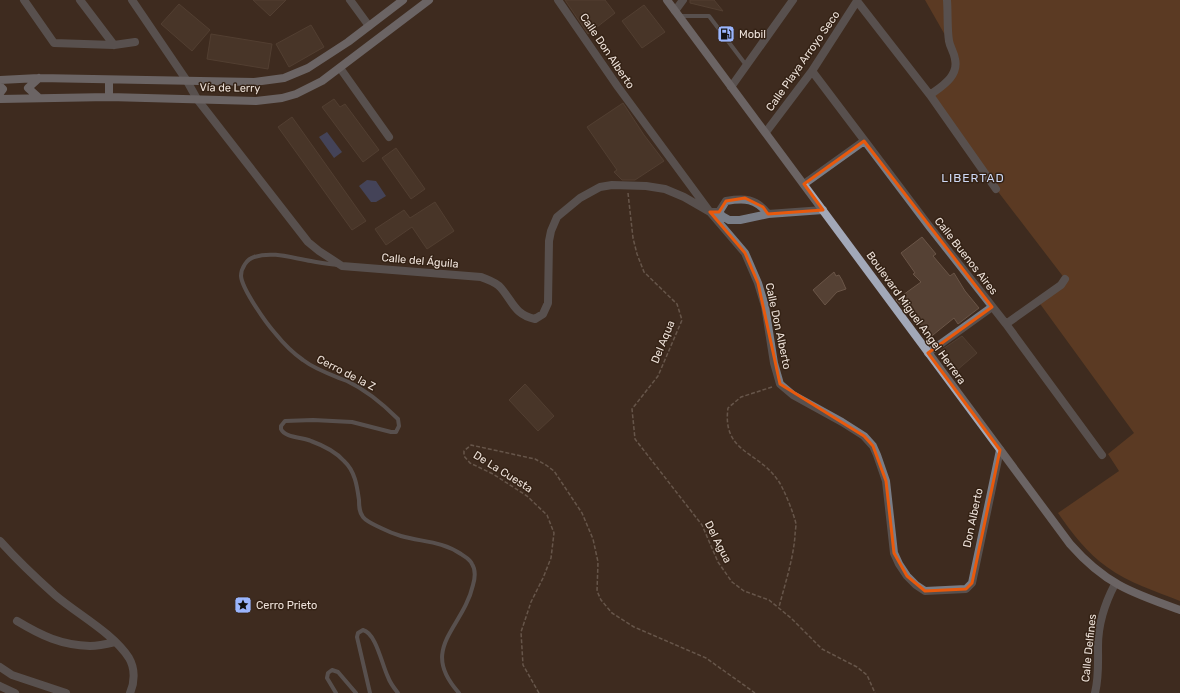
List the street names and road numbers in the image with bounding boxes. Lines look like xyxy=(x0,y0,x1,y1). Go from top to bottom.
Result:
street label: Calle Playa Arroyo Seco xyxy=(763,8,843,114)
street label: Calle Don Alberto xyxy=(577,11,637,91)
street label: Vía de Lerry xyxy=(200,81,260,95)
street label: Calle Buenos Aires xyxy=(932,215,1000,298)
street label: Boulevard Miguel Angel Herrera xyxy=(864,249,968,387)
street label: Calle del Águila xyxy=(381,251,459,271)
street label: Calle Don Alberto xyxy=(762,282,794,370)
street label: Del Aqua xyxy=(648,319,678,365)
street label: Cerro de la Z xyxy=(314,353,378,394)
street label: De La Cuesta xyxy=(471,449,535,495)
street label: Don Alberto xyxy=(960,487,986,549)
street label: Del Agua xyxy=(702,519,734,565)
street label: Calle Delfines xyxy=(1079,613,1099,683)

